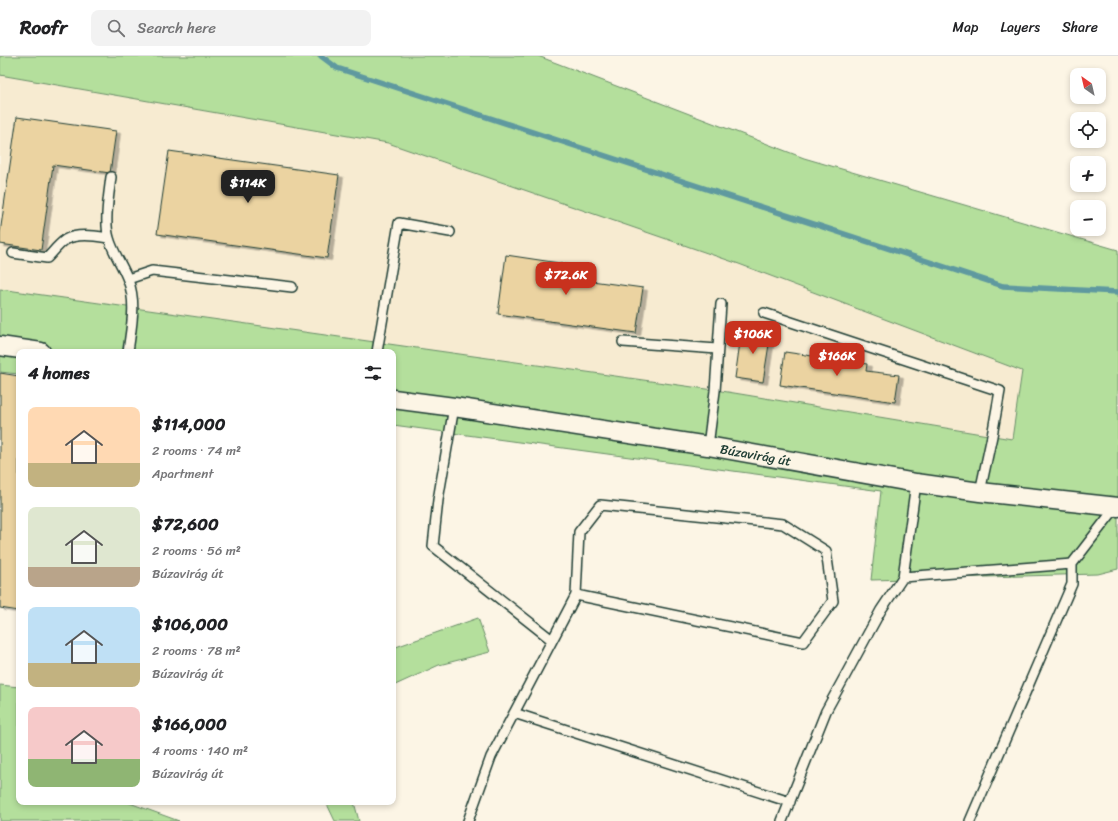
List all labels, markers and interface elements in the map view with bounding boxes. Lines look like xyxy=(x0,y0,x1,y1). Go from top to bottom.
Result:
search box xyxy=(91,10,371,46)
text: Roofr xyxy=(20,11,67,44)
text: Search here xyxy=(137,15,216,41)
text: Map xyxy=(953,15,978,40)
text: Layers xyxy=(1000,15,1040,40)
text: Share xyxy=(1062,15,1098,40)
icon: search xyxy=(105,17,127,39)
north arrow xyxy=(1070,68,1106,104)
map controls xyxy=(1070,68,1106,236)
button: locate xyxy=(1070,112,1106,148)
button: + xyxy=(1070,156,1106,192)
pin: $114K xyxy=(220,170,276,204)
text: $114K xyxy=(230,171,266,194)
button: − xyxy=(1070,200,1106,236)
pin: $72.6K xyxy=(533,262,599,296)
text: $72.6K xyxy=(545,263,587,286)
pin: $106K xyxy=(725,321,781,355)
text: $106K xyxy=(734,322,772,345)
pin: $166K xyxy=(809,343,865,377)
text: $166K xyxy=(819,344,856,367)
text: 4 homes xyxy=(28,358,89,388)
icon: filters xyxy=(362,362,384,384)
text: $114,000 xyxy=(152,409,225,439)
icon: home xyxy=(60,423,108,471)
street label: Búzavirág út xyxy=(718,437,793,473)
text: 2 rooms · 74 m² xyxy=(152,439,241,462)
text: Apartment xyxy=(152,462,213,485)
text: $72,600 xyxy=(152,509,219,539)
icon: home xyxy=(60,523,108,571)
text: 2 rooms · 56 m² xyxy=(152,539,241,562)
text: Búzavirág út xyxy=(152,562,224,585)
text: $106,000 xyxy=(152,609,228,639)
icon: home xyxy=(60,623,108,671)
text: 2 rooms · 78 m² xyxy=(152,639,241,662)
text: Búzavirág út xyxy=(152,662,224,685)
text: $166,000 xyxy=(152,709,227,739)
icon: home xyxy=(60,723,108,771)
text: 4 rooms · 140 m² xyxy=(152,739,248,762)
text: Búzavirág út xyxy=(152,762,224,785)

